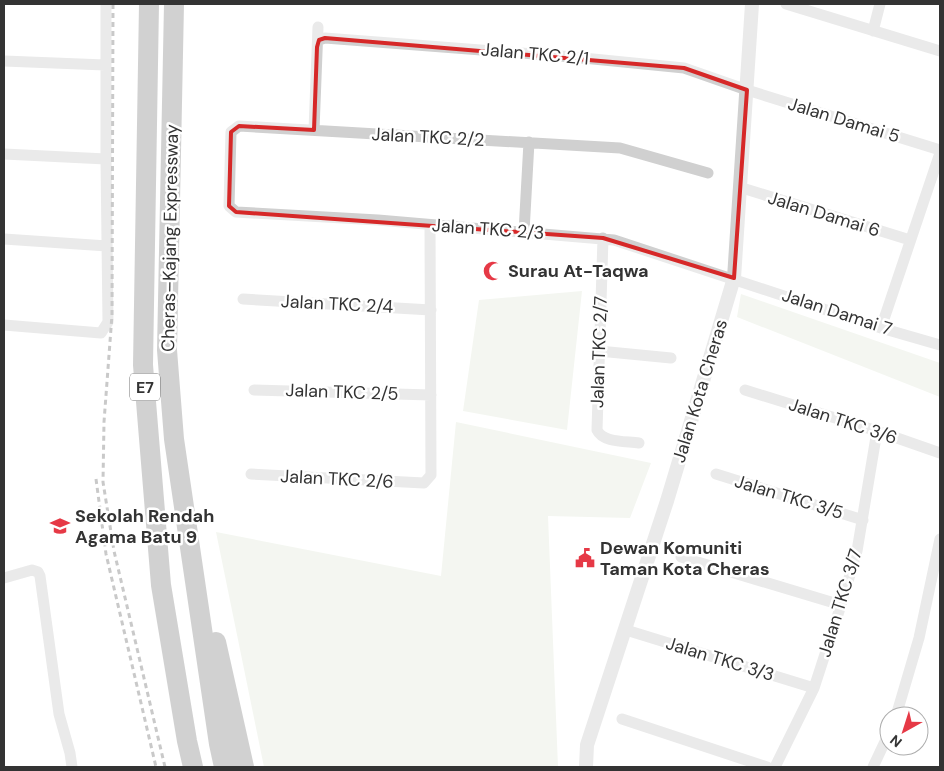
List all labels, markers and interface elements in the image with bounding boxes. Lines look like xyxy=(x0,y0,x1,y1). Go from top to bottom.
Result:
street label: Jalan TKC 2/1 xyxy=(480,37,590,71)
street label: Jalan Damai 5 xyxy=(785,92,903,148)
street label: Jalan TKC 2/2 xyxy=(371,122,485,152)
street label: Cheras–Kajang Expressway xyxy=(156,124,184,352)
street label: Jalan Damai 6 xyxy=(765,186,883,242)
street label: Jalan TKC 2/3 xyxy=(431,213,545,245)
place label: Surau At-Taqwa xyxy=(508,259,649,283)
mosque icon: Surau At-Taqwa xyxy=(482,260,504,282)
street label: Jalan Damai 7 xyxy=(779,283,895,341)
street label: Jalan TKC 2/4 xyxy=(280,289,394,319)
street label: Jalan TKC 2/7 xyxy=(585,295,613,409)
street label: Jalan Kota Cheras xyxy=(667,316,733,466)
road number: E7 xyxy=(130,374,160,401)
street label: Jalan TKC 2/5 xyxy=(285,378,399,406)
street label: Jalan TKC 3/6 xyxy=(786,392,900,450)
street label: Jalan TKC 2/6 xyxy=(280,464,394,494)
street label: Jalan TKC 3/5 xyxy=(732,469,846,525)
place label: Sekolah Rendah Agama Batu 9 xyxy=(75,504,214,549)
school or university icon: Sekolah Rendah Agama Batu 9 xyxy=(49,515,71,537)
place label: Dewan Komuniti Taman Kota Cheras xyxy=(600,536,769,581)
street label: Jalan TKC 3/7 xyxy=(812,546,868,660)
public building icon: Dewan Komuniti Taman Kota Cheras xyxy=(574,547,596,569)
street label: Jalan TKC 3/3 xyxy=(663,631,777,687)
north arrow xyxy=(879,706,929,756)
text: N xyxy=(886,731,905,751)

